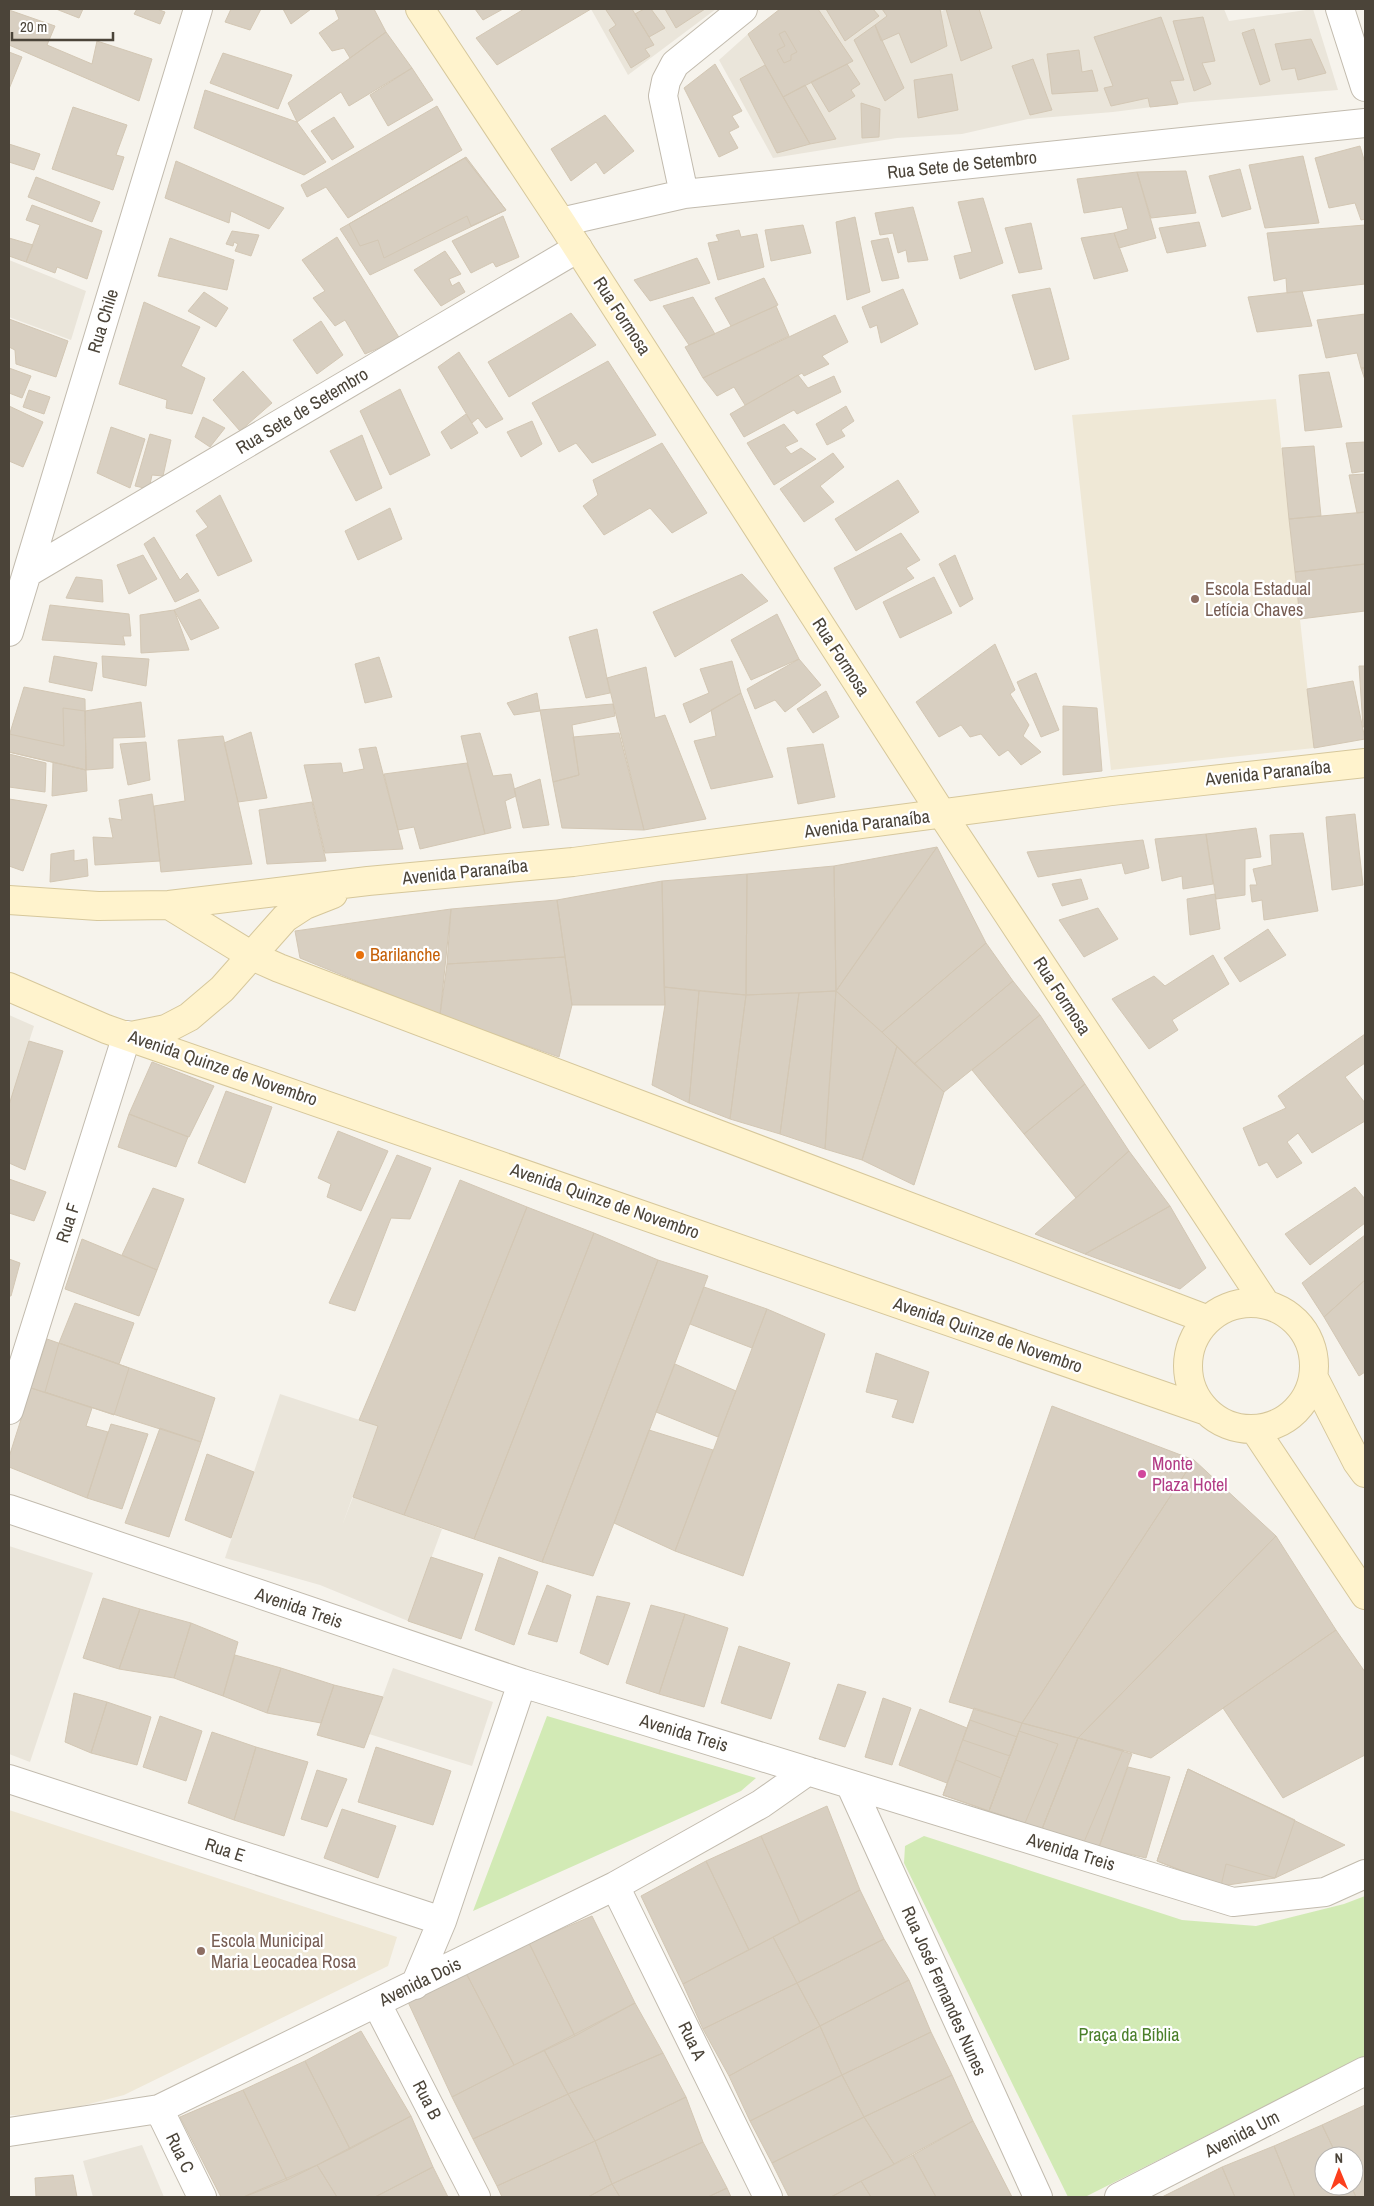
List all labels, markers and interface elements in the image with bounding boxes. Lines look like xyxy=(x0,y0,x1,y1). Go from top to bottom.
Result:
scale bar xyxy=(12,10,114,42)
text: 20 m xyxy=(20,16,47,37)
street label: Rua Sete de Setembro xyxy=(886,144,1038,185)
street label: Rua Formosa xyxy=(588,272,657,360)
street label: Rua Chile xyxy=(81,286,124,356)
street label: Rua Sete de Setembro xyxy=(231,361,373,460)
place label: Escola Estadual Letícia Chaves xyxy=(1205,576,1311,622)
marker: Escola Estadual Letícia Chaves xyxy=(1189,593,1201,605)
street label: Rua Formosa xyxy=(807,613,876,701)
street label: Avenida Paranaíba xyxy=(1203,753,1332,792)
street label: Avenida Paranaíba xyxy=(802,803,931,844)
street label: Avenida Paranaíba xyxy=(400,852,529,891)
place label: Barilanche xyxy=(370,942,441,967)
marker: Barilanche xyxy=(354,949,366,961)
street label: Rua Formosa xyxy=(1028,952,1097,1040)
street label: Avenida Quinze de Novembro xyxy=(124,1023,321,1112)
street label: Avenida Quinze de Novembro xyxy=(506,1156,703,1245)
street label: Rua F xyxy=(49,1200,86,1246)
street label: Avenida Quinze de Novembro xyxy=(889,1290,1086,1379)
place label: Monte Plaza Hotel xyxy=(1152,1451,1227,1497)
marker: Monte Plaza Hotel xyxy=(1136,1468,1148,1480)
street label: Avenida Treis xyxy=(251,1581,346,1634)
street label: Avenida Treis xyxy=(636,1707,731,1758)
street label: Avenida Treis xyxy=(1023,1826,1118,1877)
street label: Rua E xyxy=(202,1831,249,1868)
street label: Rua José Fernandes Nunes xyxy=(896,1902,993,2079)
place label: Escola Municipal Maria Leocadea Rosa xyxy=(211,1928,356,1974)
marker: Escola Municipal Maria Leocadea Rosa xyxy=(195,1945,207,1957)
street label: Avenida Dois xyxy=(374,1951,465,2013)
street label: Rua A xyxy=(672,2017,713,2064)
park label: Praça da Bíblia xyxy=(1079,2022,1179,2047)
street label: Rua B xyxy=(407,2076,448,2124)
street label: Avenida Um xyxy=(1199,2104,1284,2164)
street label: Rua C xyxy=(160,2128,201,2177)
north arrow xyxy=(1314,2146,1364,2196)
text: N xyxy=(1334,2149,1343,2167)

